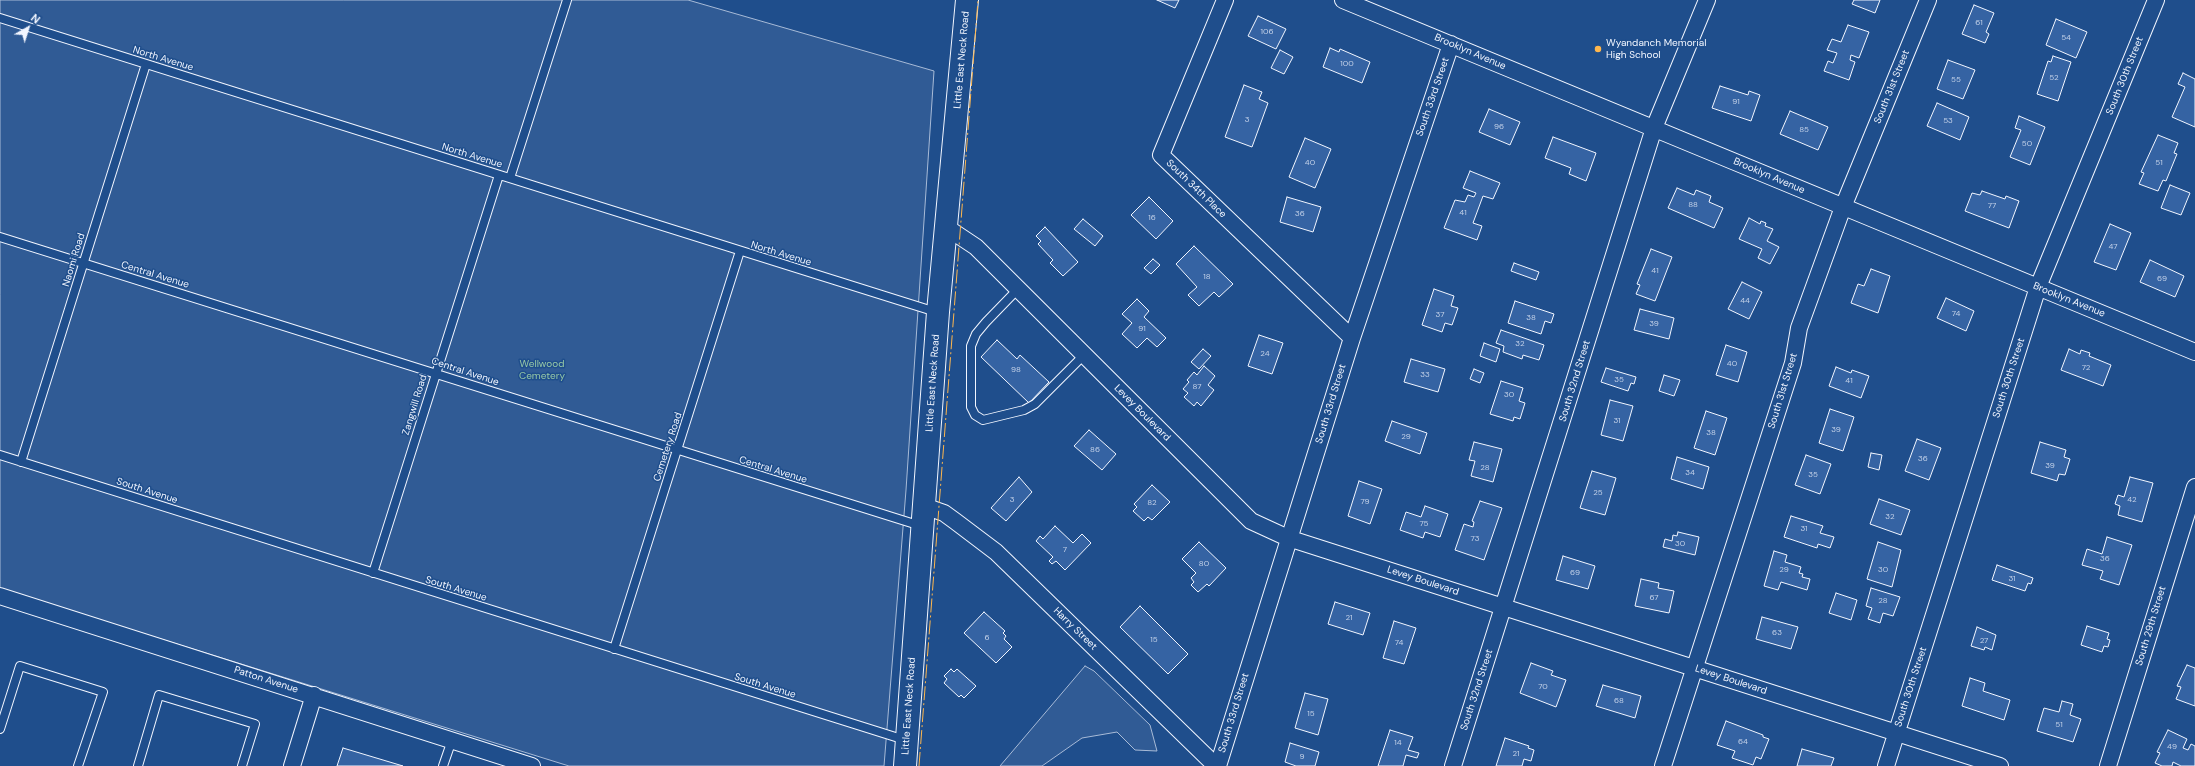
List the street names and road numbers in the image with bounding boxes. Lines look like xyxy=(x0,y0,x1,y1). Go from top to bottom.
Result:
street label: Little East Neck Road xyxy=(952,11,972,109)
street label: Brooklyn Avenue xyxy=(1432,32,1508,72)
street label: South 30th Street xyxy=(2104,35,2146,117)
street label: North Avenue xyxy=(131,44,195,74)
street label: South 31st Street xyxy=(1872,48,1912,126)
street label: South 33rd Street xyxy=(1414,56,1452,138)
street label: North Avenue xyxy=(440,141,504,171)
street label: Brooklyn Avenue xyxy=(1731,156,1807,196)
street label: South 34th Place xyxy=(1163,157,1229,221)
street label: Naomi Road xyxy=(60,232,88,288)
street label: North Avenue xyxy=(749,239,813,269)
street label: Central Avenue xyxy=(120,259,190,291)
street label: Brooklyn Avenue xyxy=(2031,280,2107,320)
street label: Little East Neck Road xyxy=(924,334,942,432)
street label: South 30th Street xyxy=(1990,337,2028,419)
street label: South 32nd Street xyxy=(1557,339,1593,423)
street label: South 31st Street xyxy=(1766,352,1800,430)
street label: Central Avenue xyxy=(430,355,500,389)
street label: South 33rd Street xyxy=(1313,363,1349,445)
street label: Zangwill Road xyxy=(400,373,430,437)
street label: Levey Boulevard xyxy=(1111,382,1173,444)
street label: Cemetery Road xyxy=(651,411,685,483)
street label: Central Avenue xyxy=(738,454,808,486)
street label: South Avenue xyxy=(115,475,179,507)
street label: Levey Boulevard xyxy=(1386,564,1460,598)
street label: South Avenue xyxy=(424,574,488,604)
street label: South 29th Street xyxy=(2133,585,2169,667)
street label: Harry Street xyxy=(1051,605,1099,653)
street label: South 30th Street xyxy=(1892,646,1930,728)
street label: South 32nd Street xyxy=(1458,648,1496,732)
street label: Little East Neck Road xyxy=(900,657,918,755)
street label: Levey Boulevard xyxy=(1694,663,1768,697)
street label: Patton Avenue xyxy=(232,664,300,696)
street label: South Avenue xyxy=(733,671,797,701)
street label: South 33rd Street xyxy=(1216,672,1252,754)

